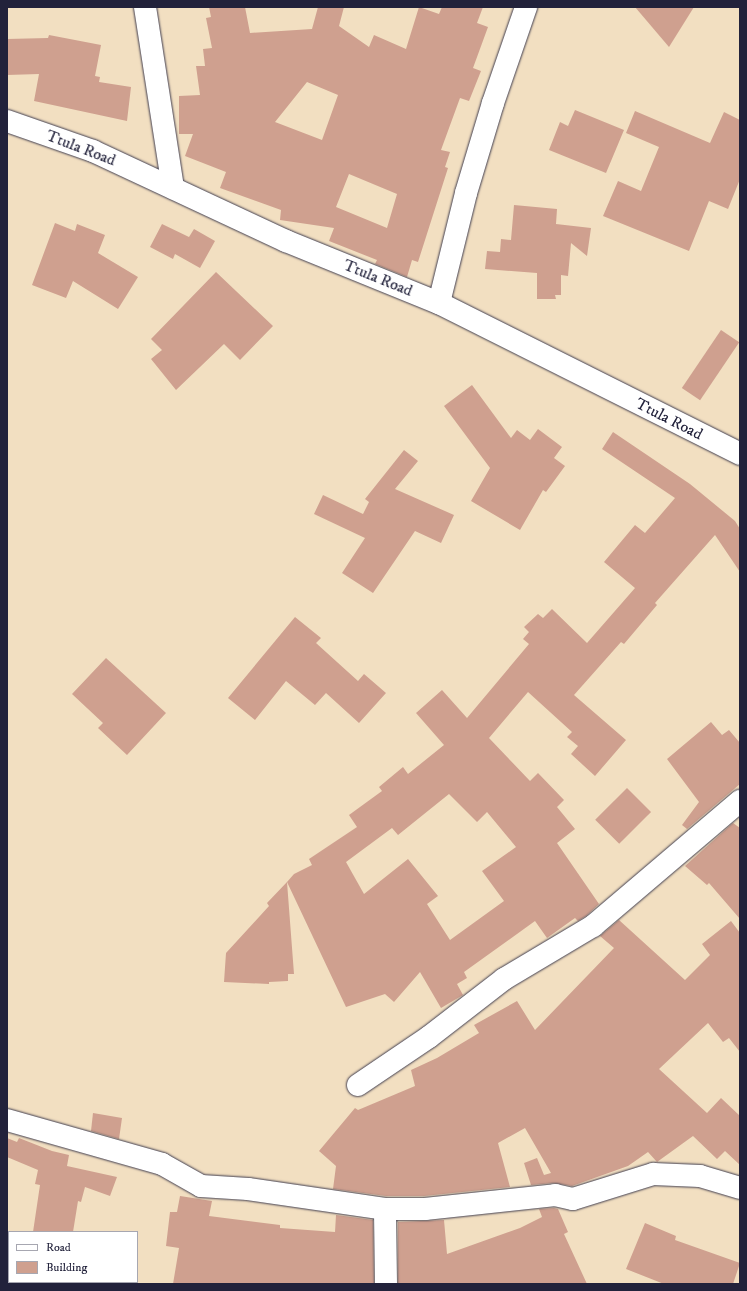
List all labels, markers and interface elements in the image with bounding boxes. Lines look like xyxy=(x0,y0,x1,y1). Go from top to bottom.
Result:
street label: Ttula Road xyxy=(44,126,118,170)
street label: Ttula Road xyxy=(341,255,415,301)
street label: Ttula Road xyxy=(632,394,706,444)
legend xyxy=(8,1231,138,1283)
text: Road xyxy=(46,1240,71,1255)
text: Building xyxy=(46,1260,87,1275)

